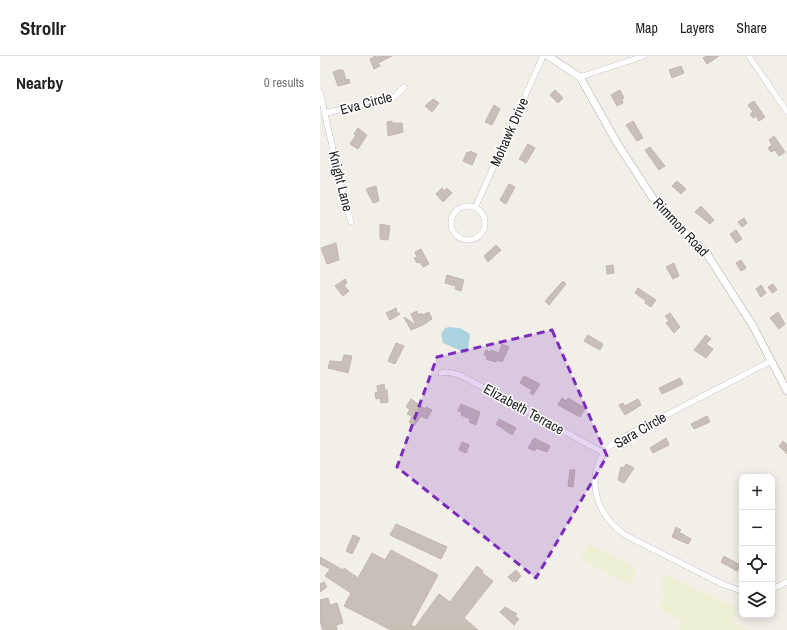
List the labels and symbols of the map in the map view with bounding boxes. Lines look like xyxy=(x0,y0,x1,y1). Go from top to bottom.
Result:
street label: Eva Circle xyxy=(338,87,394,119)
street label: Mohawk Drive xyxy=(486,95,532,169)
street label: Knight Lane xyxy=(325,149,357,213)
street label: Rimmon Road xyxy=(649,194,713,260)
street label: Elizabeth Terrace xyxy=(481,380,567,438)
street label: Sara Circle xyxy=(611,408,669,452)

